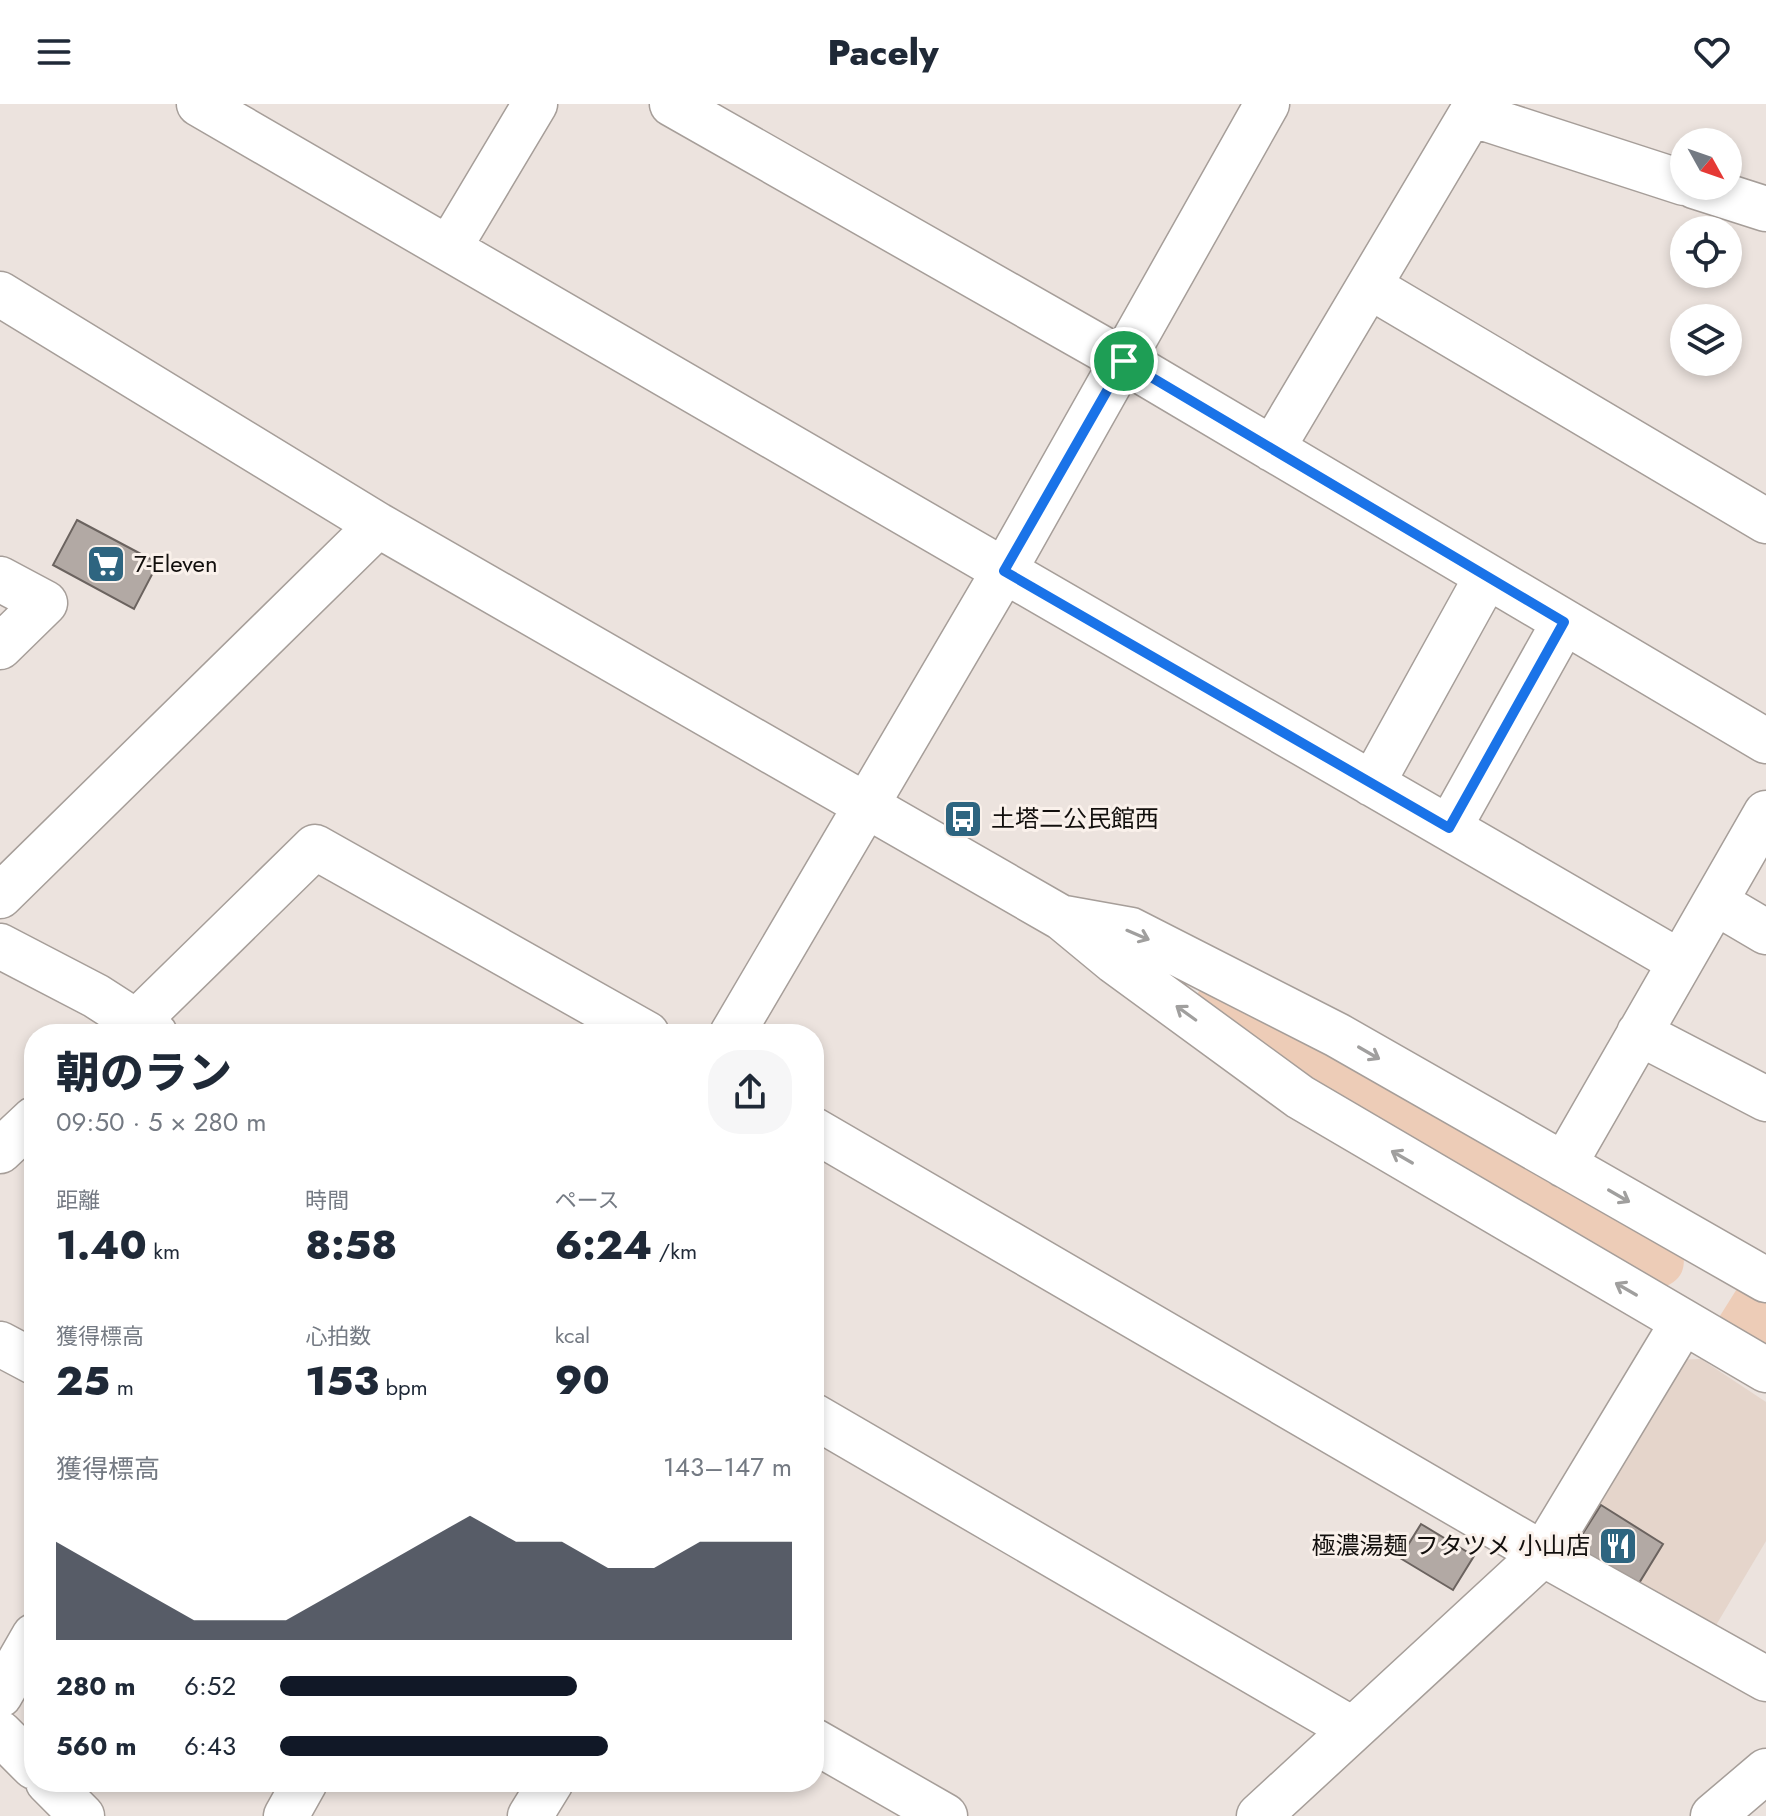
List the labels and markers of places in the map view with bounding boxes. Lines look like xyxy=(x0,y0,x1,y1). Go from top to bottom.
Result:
pin xyxy=(1090,327,1158,395)
supermarket icon: 7-Eleven xyxy=(85,543,127,585)
place label: 7-Eleven xyxy=(134,546,218,581)
bus stop icon: 土塔二公民館西 xyxy=(942,798,984,840)
place label: 土塔二公民館西 xyxy=(991,801,1159,836)
restaurant icon: 極濃湯麺 フタツメ 小山店 xyxy=(1597,1525,1639,1567)
place label: 極濃湯麺 フタツメ 小山店 xyxy=(1312,1528,1590,1563)

